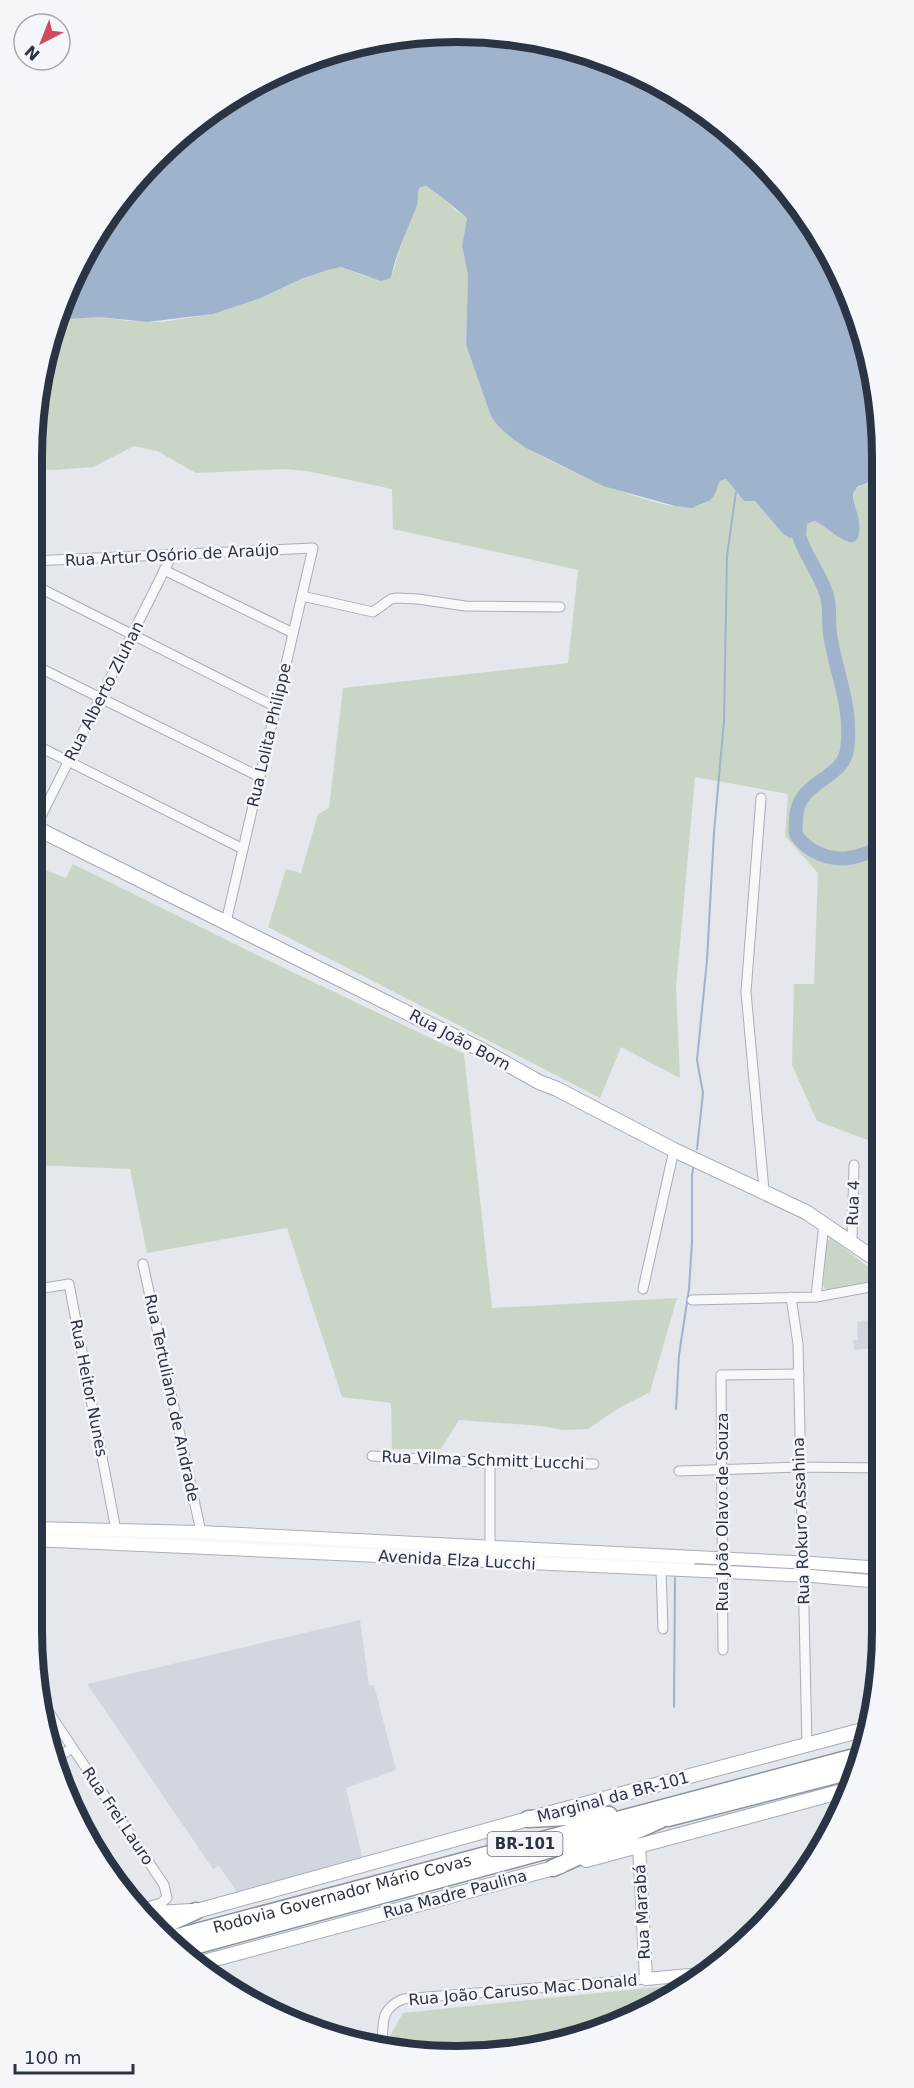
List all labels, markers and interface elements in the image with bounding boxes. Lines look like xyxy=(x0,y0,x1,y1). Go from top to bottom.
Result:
north arrow xyxy=(12,12,72,72)
text: N xyxy=(21,41,44,64)
street label: Rua Artur Osório de Araújo xyxy=(64,540,280,570)
street label: Rua Alberto Zluhan xyxy=(61,618,147,764)
street label: Rua Lolita Philippe xyxy=(243,661,295,809)
street label: Rua João Born xyxy=(406,1005,514,1075)
street label: Rua 4 xyxy=(843,1180,863,1226)
street label: Rua Tertuliano de Andrade xyxy=(141,1292,203,1504)
street label: Rua Heitor Nunes xyxy=(66,1318,112,1458)
street label: Rua João Olavo de Souza xyxy=(713,1412,732,1612)
street label: Rua Rokuro Assahina xyxy=(789,1437,813,1605)
street label: Rua Vilma Schmitt Lucchi xyxy=(381,1447,585,1473)
street label: Avenida Elza Lucchi xyxy=(378,1546,536,1574)
street label: Rua Frei Lauro xyxy=(78,1763,158,1869)
street label: Marginal da BR-101 xyxy=(535,1768,691,1826)
road number: BR-101 xyxy=(488,1832,562,1856)
street label: Rodovia Governador Mário Covas xyxy=(211,1850,473,1937)
street label: Rua Marabá xyxy=(630,1864,654,1960)
street label: Rua Madre Paulina xyxy=(381,1866,529,1922)
street label: Rua João Caruso Mac Donald xyxy=(408,1971,638,2009)
scale bar xyxy=(15,2037,134,2075)
text: 100 m xyxy=(24,2047,82,2068)

